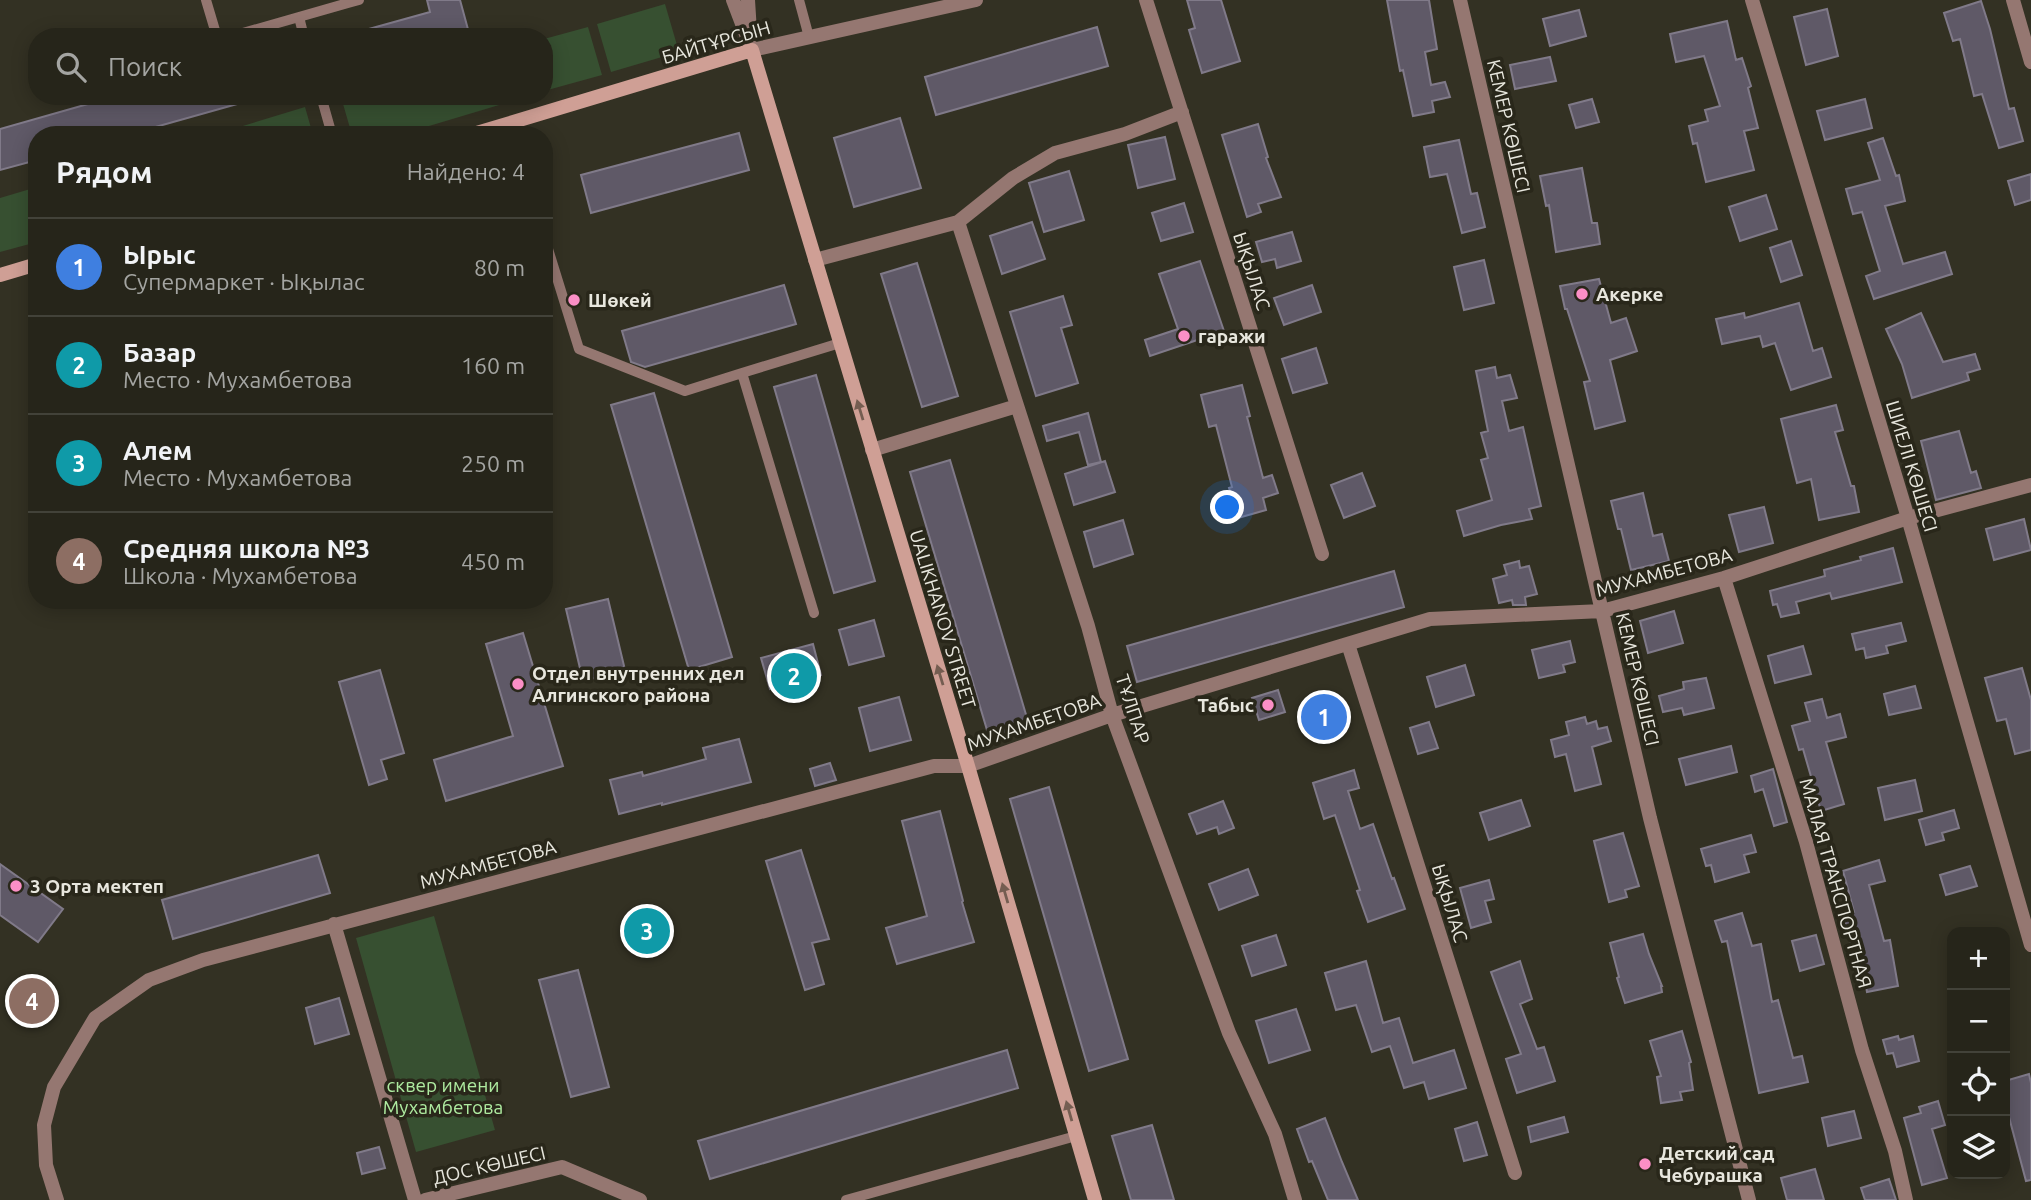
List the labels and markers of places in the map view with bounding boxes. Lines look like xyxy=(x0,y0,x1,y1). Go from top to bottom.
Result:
place label: Акерке xyxy=(1596,283,1664,305)
marker: Акерке xyxy=(1574,286,1590,302)
place label: Шөкей xyxy=(588,289,652,311)
marker: Шөкей xyxy=(566,292,582,308)
place label: гаражи xyxy=(1198,325,1266,347)
marker: гаражи xyxy=(1176,328,1192,344)
pin: 2 xyxy=(771,650,817,702)
place label: Отдел внутренних дел Алгинского района xyxy=(532,662,744,706)
marker: Отдел внутренних дел Алгинского района xyxy=(510,676,526,692)
pin: 1 xyxy=(1301,691,1347,743)
place label: Табыс xyxy=(1198,694,1254,716)
marker: Табыс xyxy=(1260,697,1276,713)
place label: 3 Орта мектеп xyxy=(30,875,164,897)
marker: 3 Орта мектеп xyxy=(8,878,24,894)
pin: 3 xyxy=(624,905,670,957)
pin: 4 xyxy=(9,975,55,1027)
place label: Детский сад Чебурашка xyxy=(1659,1142,1775,1186)
marker: Детский сад Чебурашка xyxy=(1637,1156,1653,1172)

